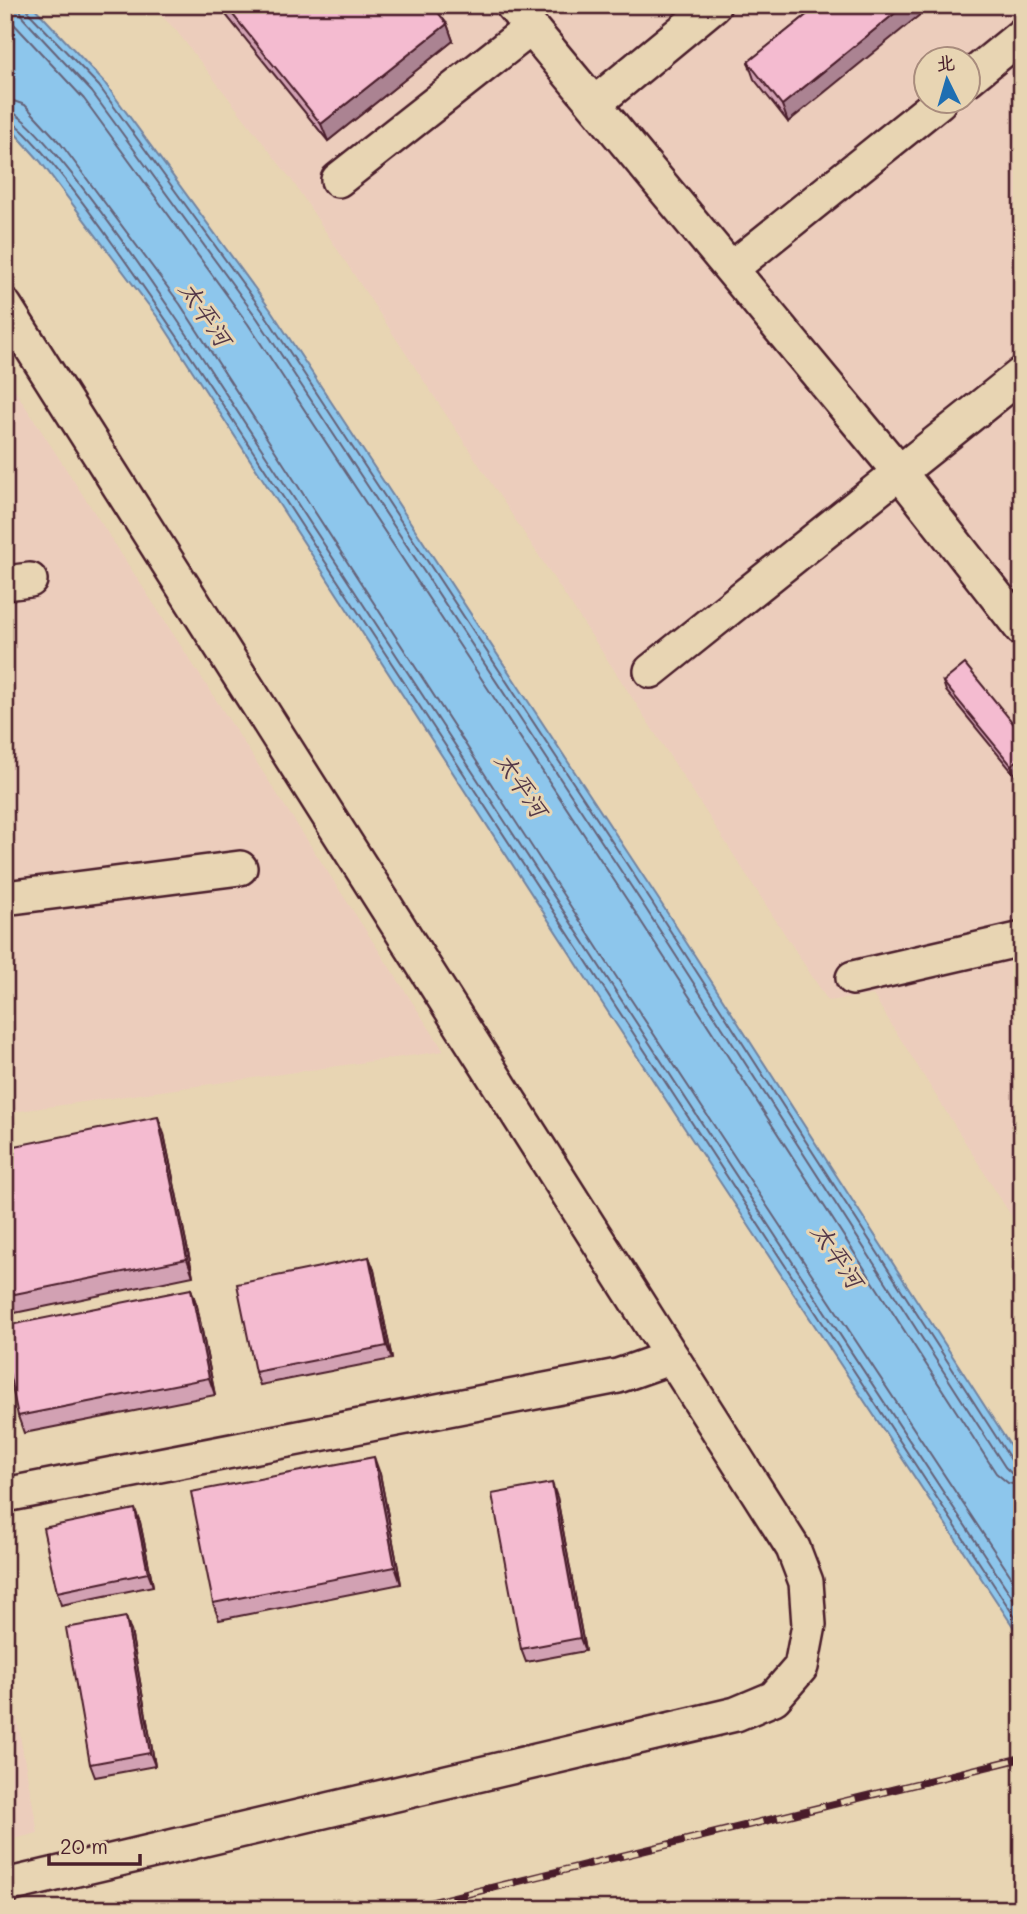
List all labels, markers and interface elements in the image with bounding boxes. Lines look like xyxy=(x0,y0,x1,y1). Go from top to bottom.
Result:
north arrow xyxy=(912,46,982,116)
text: 北 xyxy=(935,49,956,76)
water label: 太平河 xyxy=(173,275,241,355)
water label: 太平河 xyxy=(489,746,557,826)
water label: 太平河 xyxy=(805,1217,873,1297)
scale bar xyxy=(49,1823,140,1867)
text: 20 m xyxy=(60,1832,108,1859)

